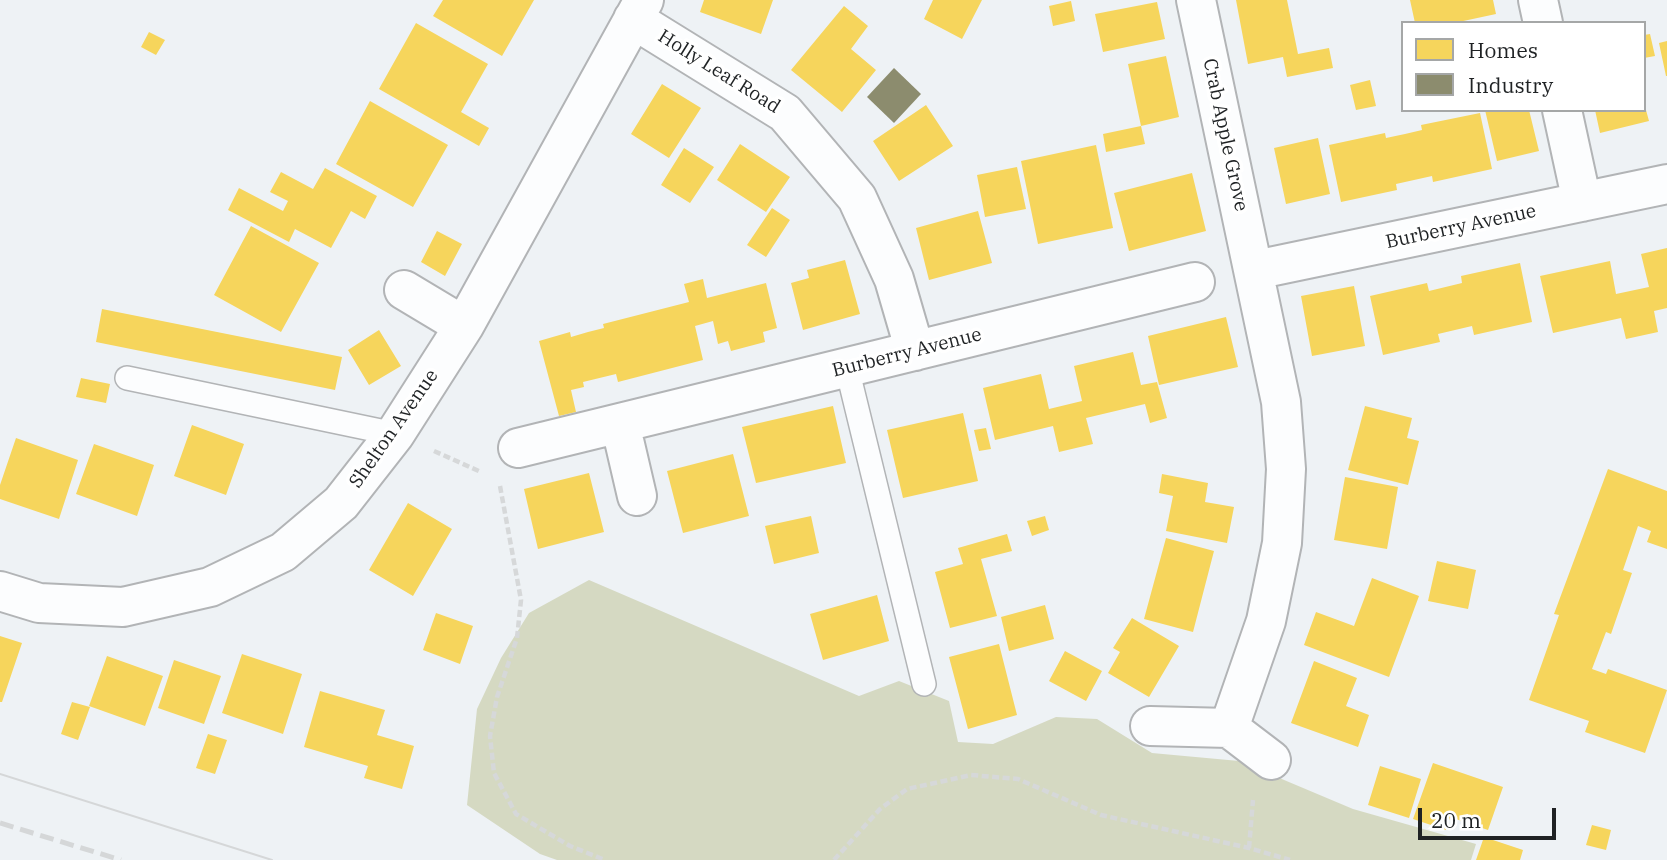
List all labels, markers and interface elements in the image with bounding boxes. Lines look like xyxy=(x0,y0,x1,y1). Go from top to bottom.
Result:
legend xyxy=(1401,21,1646,112)
street label: Holly Leaf Road xyxy=(654,25,784,119)
text: Homes xyxy=(1468,36,1538,64)
street label: Crab Apple Grove xyxy=(1198,57,1252,213)
text: Industry xyxy=(1468,71,1553,99)
street label: Burberry Avenue xyxy=(1384,200,1538,254)
street label: Burberry Avenue xyxy=(830,323,984,383)
street label: Shelton Avenue xyxy=(345,365,443,493)
scale bar xyxy=(1422,794,1560,838)
text: 20 m xyxy=(1431,806,1481,834)

